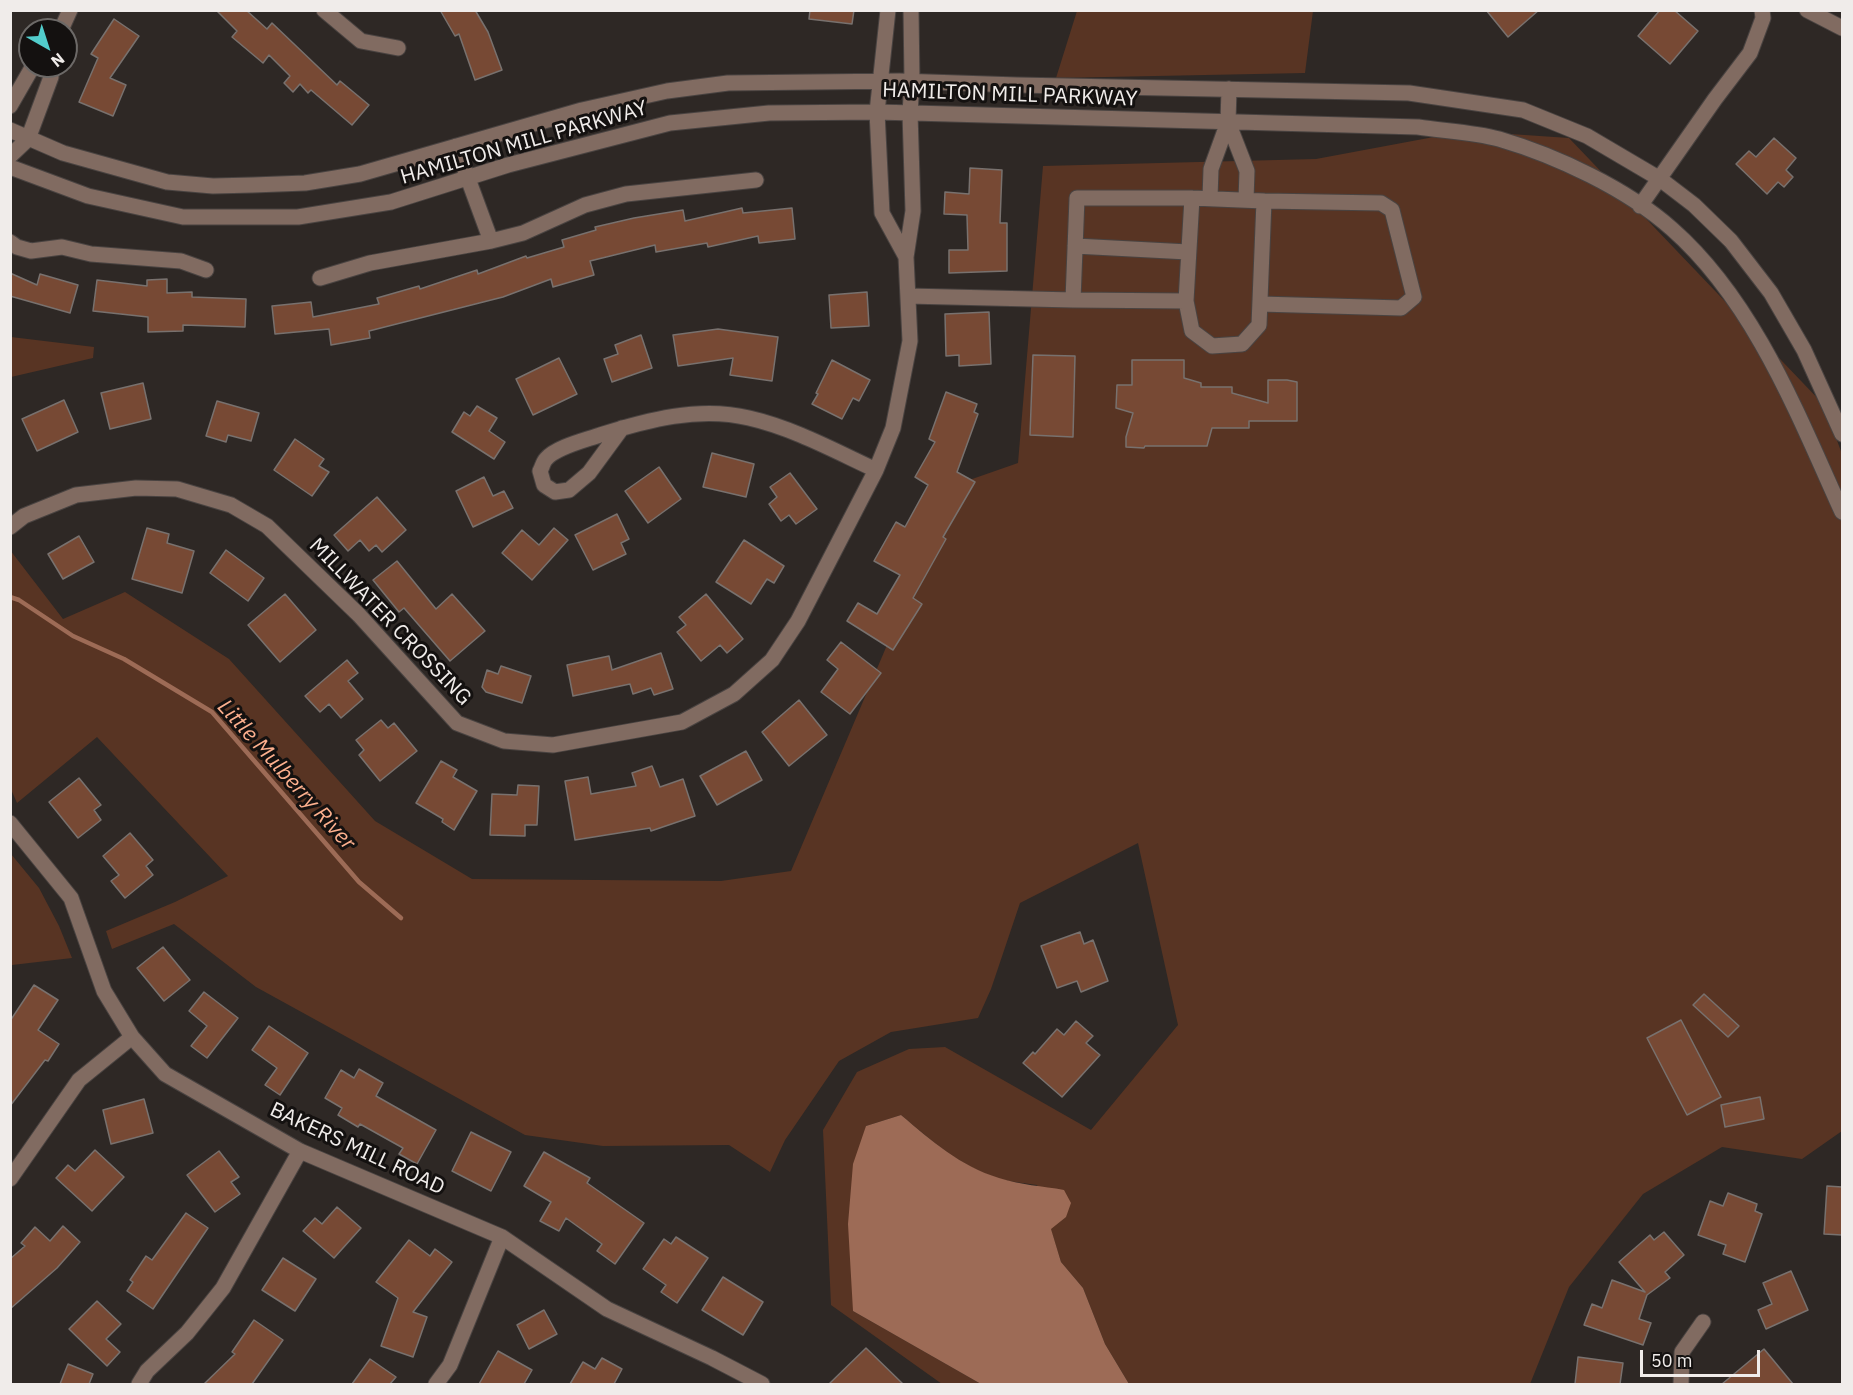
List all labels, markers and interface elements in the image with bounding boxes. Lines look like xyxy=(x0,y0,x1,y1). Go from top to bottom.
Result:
north arrow xyxy=(18,18,78,78)
text: N xyxy=(47,49,69,72)
street label: HAMILTON MILL PARKWAY xyxy=(882,78,1138,112)
street label: HAMILTON MILL PARKWAY xyxy=(398,96,650,190)
street label: MILLWATER CROSSING xyxy=(304,533,476,711)
water label: Little Mulberry River xyxy=(211,694,361,856)
street label: BAKERS MILL ROAD xyxy=(266,1097,448,1201)
scale bar xyxy=(1643,1338,1763,1376)
text: 50 m xyxy=(1651,1349,1693,1372)

